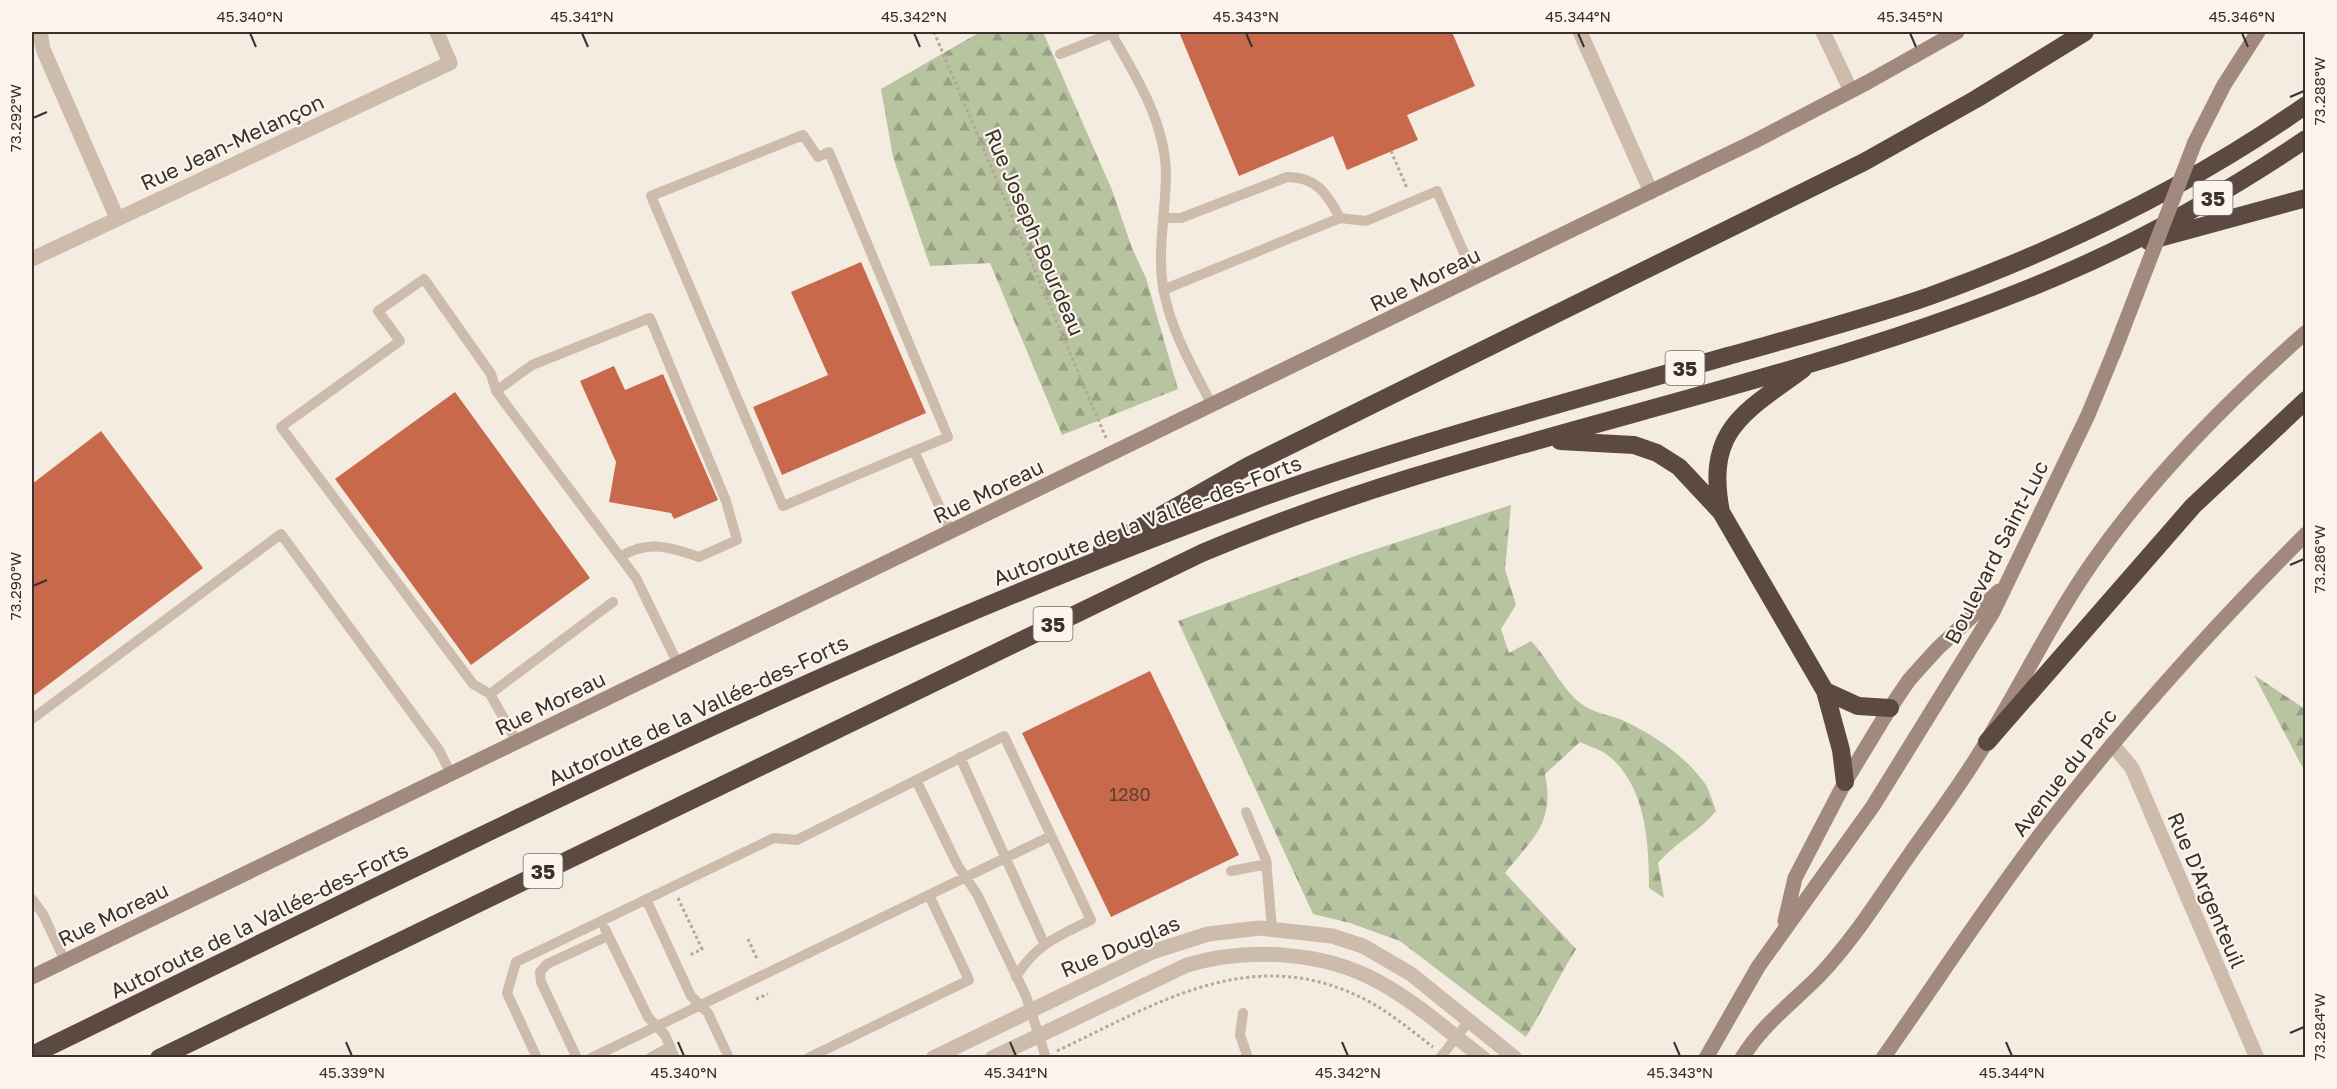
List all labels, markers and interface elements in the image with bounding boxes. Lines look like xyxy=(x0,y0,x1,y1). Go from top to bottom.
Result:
text: 45.340°N xyxy=(217,7,283,25)
text: 45.341°N xyxy=(550,7,614,25)
text: 45.342°N xyxy=(881,7,947,25)
text: 45.343°N xyxy=(1213,7,1279,25)
text: 45.344°N xyxy=(1545,7,1611,25)
text: 45.345°N xyxy=(1877,7,1943,25)
text: 45.346°N xyxy=(2209,7,2275,25)
text: 73.288°W xyxy=(2310,57,2328,125)
text: 73.292°W xyxy=(6,84,24,152)
street label: Rue Jean-Melançon xyxy=(136,88,328,196)
street label: Rue Joseph-Bourdeau xyxy=(980,125,1090,339)
road number: 35 xyxy=(2194,181,2232,215)
street label: Rue Moreau xyxy=(1366,241,1484,317)
road number: 35 xyxy=(1666,351,1704,385)
street label: Autoroute de la Vallée-des-Forts xyxy=(989,449,1305,591)
street label: Rue Moreau xyxy=(929,453,1047,529)
street label: Boulevard Saint-Luc xyxy=(1939,456,2053,648)
text: 73.286°W xyxy=(2310,525,2328,593)
text: 73.290°W xyxy=(6,552,24,620)
road number: 35 xyxy=(1034,607,1072,641)
street label: Autoroute de la Vallée-des-Forts xyxy=(544,629,852,791)
street label: Rue Moreau xyxy=(491,665,609,741)
street label: Avenue du Parc xyxy=(2006,703,2122,841)
house number: 1280 xyxy=(1109,783,1151,805)
street label: Rue D'Argenteuil xyxy=(2162,808,2252,972)
street label: Autoroute de la Vallée-des-Forts xyxy=(106,836,412,1004)
road number: 35 xyxy=(524,854,562,888)
street label: Rue Moreau xyxy=(54,876,172,952)
street label: Rue Douglas xyxy=(1057,909,1183,983)
text: 73.284°W xyxy=(2310,993,2328,1061)
text: 45.339°N xyxy=(319,1063,385,1081)
text: 45.340°N xyxy=(651,1063,717,1081)
text: 45.341°N xyxy=(984,1063,1048,1081)
text: 45.342°N xyxy=(1315,1063,1381,1081)
text: 45.343°N xyxy=(1647,1063,1713,1081)
text: 45.344°N xyxy=(1979,1063,2045,1081)

